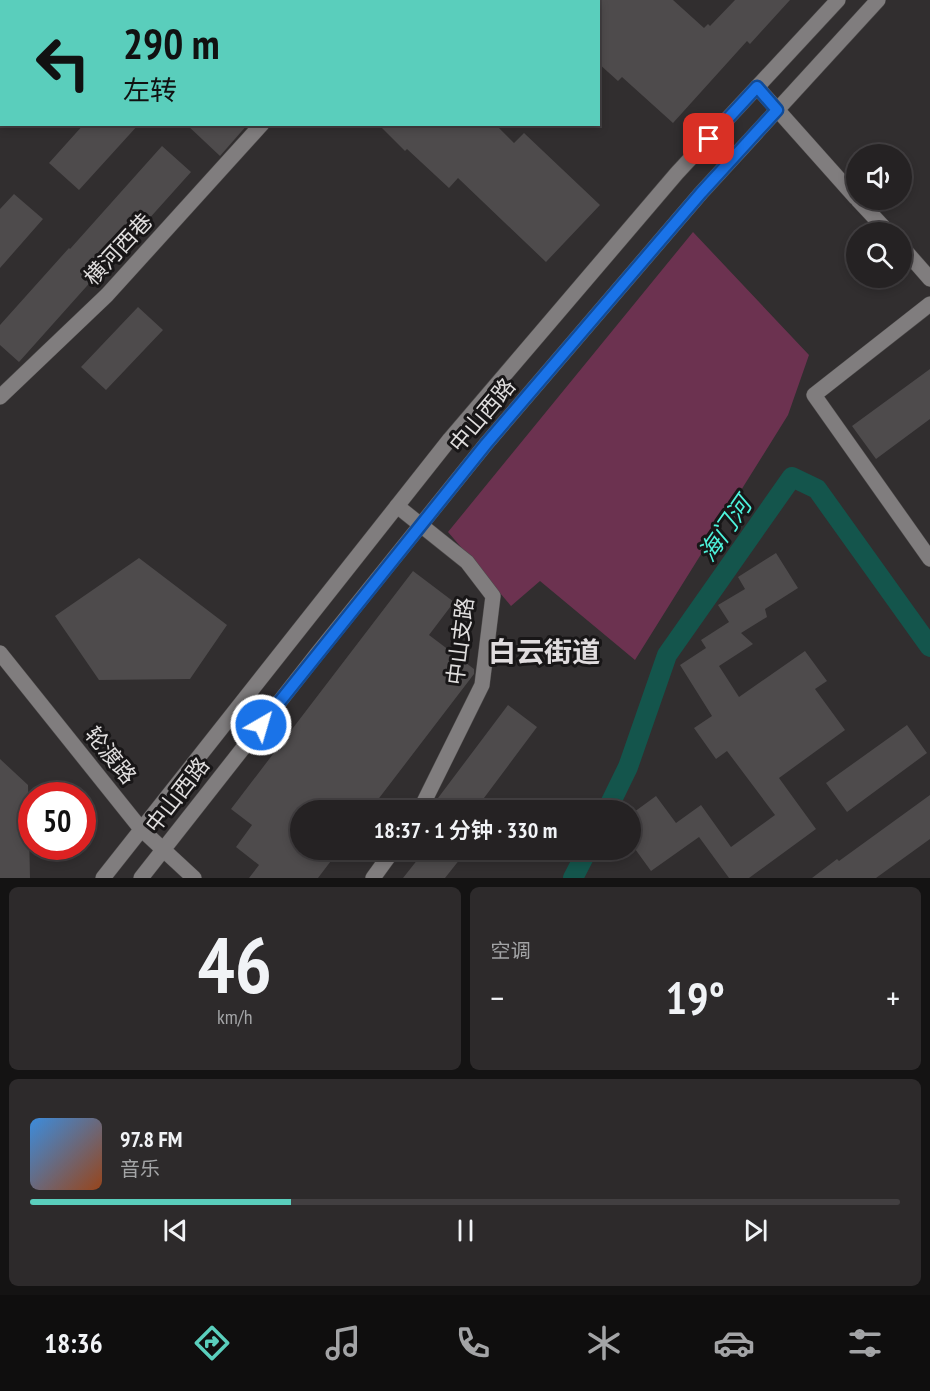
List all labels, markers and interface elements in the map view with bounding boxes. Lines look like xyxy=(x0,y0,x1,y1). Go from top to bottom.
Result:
text: 290 m xyxy=(123,16,220,71)
icon: left xyxy=(24,24,102,102)
text: 左转 xyxy=(123,73,177,107)
pin xyxy=(683,113,734,164)
icon: arrive xyxy=(692,122,725,155)
map controls xyxy=(846,144,912,288)
button: sound xyxy=(846,144,912,210)
street label: 横河西巷 xyxy=(78,207,158,291)
button: search xyxy=(846,222,912,288)
street label: 中山西路 xyxy=(443,372,521,458)
water label: 海门河 xyxy=(692,487,761,567)
street label: 中山支路 xyxy=(441,596,479,686)
district label: 白云街道 xyxy=(488,633,600,670)
position arrow xyxy=(229,693,293,757)
street label: 轮渡路 xyxy=(79,721,143,789)
street label: 中山西路 xyxy=(139,752,215,838)
speed limit sign: 50 xyxy=(18,782,96,860)
text: 18:37 · 1 分钟 · 330 m xyxy=(374,816,557,844)
text: 46 xyxy=(197,914,272,1015)
text: 空调 xyxy=(491,938,531,964)
text: 19° xyxy=(666,968,725,1026)
text: − xyxy=(491,976,504,1019)
text: + xyxy=(886,976,900,1019)
text: km/h xyxy=(217,1004,252,1030)
text: 97.8 FM xyxy=(120,1125,182,1153)
text: 音乐 xyxy=(120,1156,160,1182)
icon: previous xyxy=(159,1214,192,1247)
icon: pause xyxy=(449,1214,482,1247)
icon: next xyxy=(739,1214,772,1247)
icon: directions xyxy=(191,1322,233,1364)
icon: music xyxy=(322,1322,364,1364)
icon: phone xyxy=(452,1322,494,1364)
icon: climate xyxy=(583,1322,625,1364)
icon: car xyxy=(713,1322,755,1364)
icon: filters xyxy=(844,1322,886,1364)
text: 18:36 xyxy=(44,1326,103,1360)

